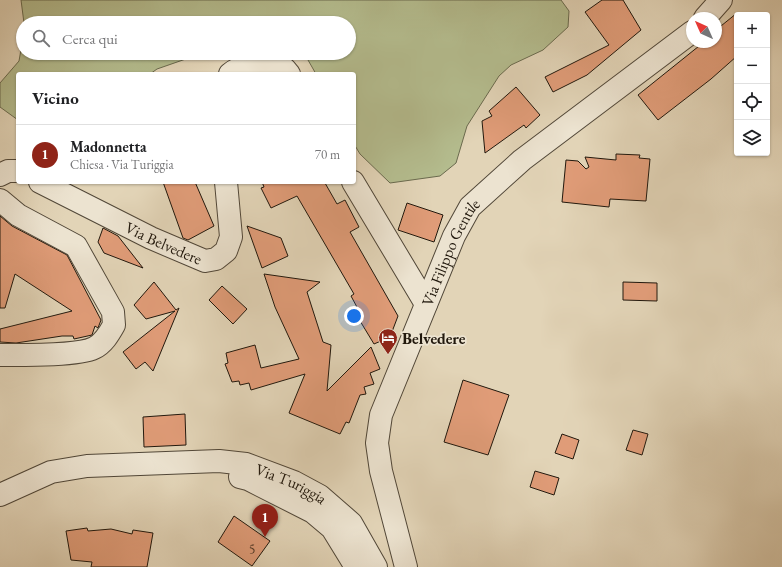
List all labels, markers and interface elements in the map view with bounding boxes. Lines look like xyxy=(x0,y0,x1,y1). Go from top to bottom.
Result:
north arrow xyxy=(686,12,722,48)
map controls xyxy=(734,12,770,156)
button: + xyxy=(734,12,770,48)
search box xyxy=(16,16,356,60)
icon: search xyxy=(30,27,52,49)
text: Cerca qui xyxy=(62,29,118,48)
button: − xyxy=(734,48,770,84)
button: locate xyxy=(734,84,770,120)
text: Vicino xyxy=(32,87,79,109)
button: layers xyxy=(734,120,770,156)
text: Madonnetta xyxy=(70,137,147,156)
text: 1 xyxy=(42,146,48,163)
text: 70 m xyxy=(315,146,340,163)
text: Chiesa · Via Turiggia xyxy=(70,156,174,173)
street label: Via Filippo Gentile xyxy=(416,193,484,309)
street label: Via Belvedere xyxy=(122,216,205,269)
your location xyxy=(344,306,364,326)
hotel icon: Belvedere xyxy=(377,327,399,355)
place label: Belvedere xyxy=(402,328,466,349)
street label: Via Turiggia xyxy=(253,458,333,509)
pin: 1 xyxy=(252,504,278,537)
house number: 5 xyxy=(249,540,255,558)

